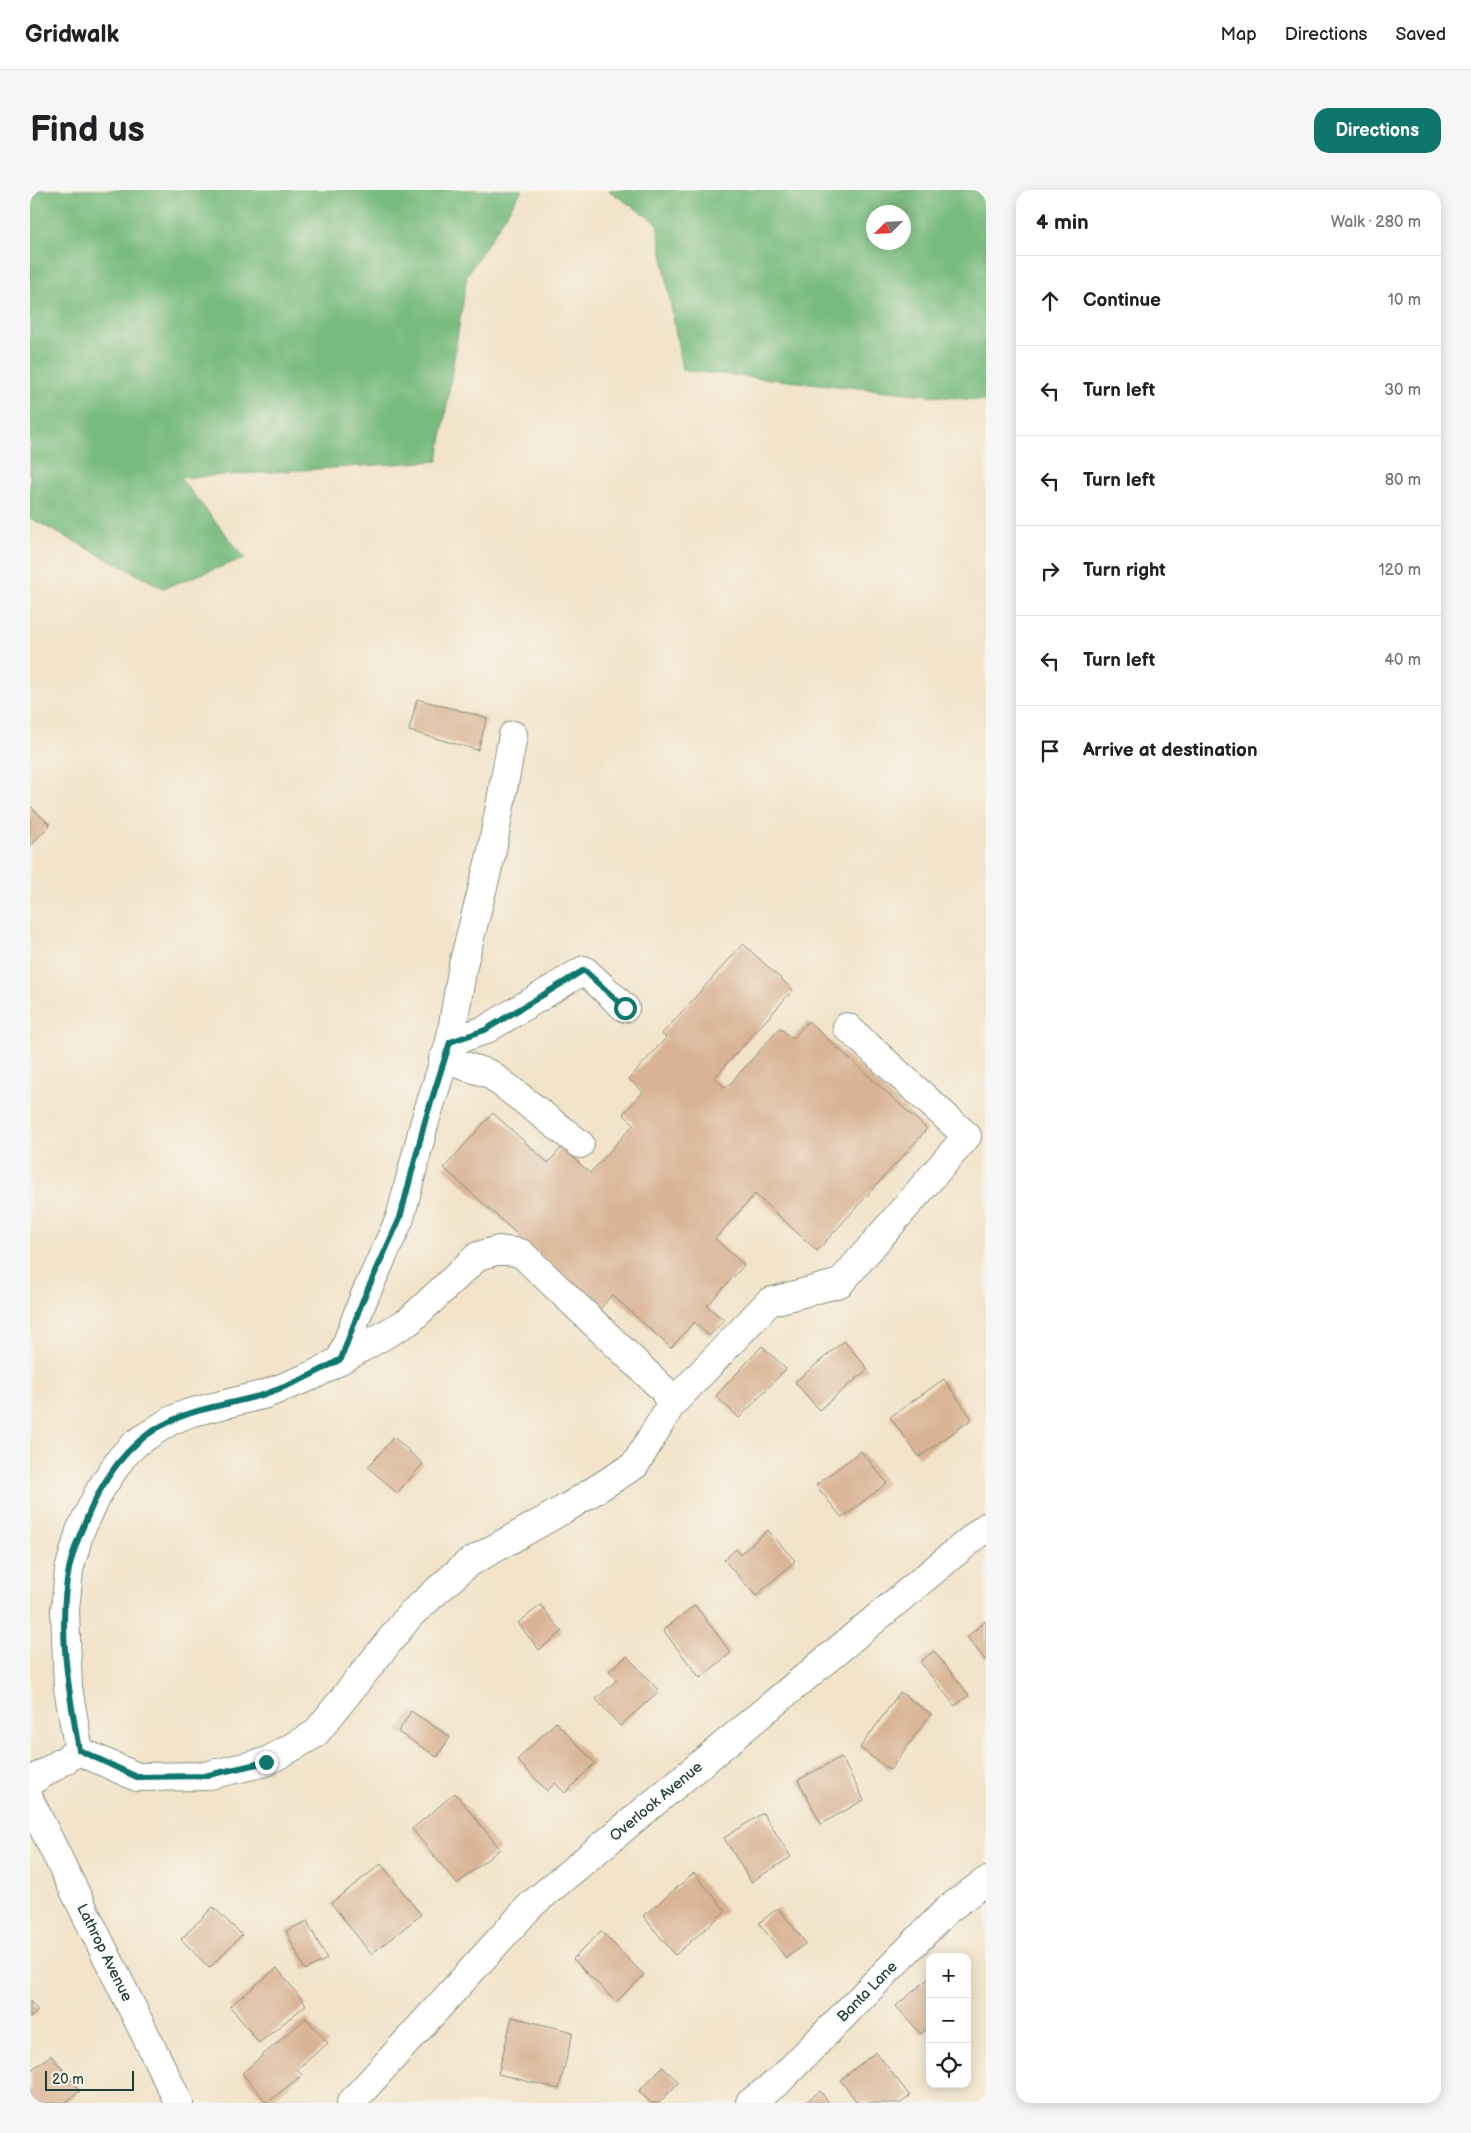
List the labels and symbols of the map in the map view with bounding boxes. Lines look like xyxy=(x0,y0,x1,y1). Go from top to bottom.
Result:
north arrow xyxy=(866,205,911,250)
route start xyxy=(614,997,637,1020)
route end xyxy=(255,1751,278,1774)
street label: Overlook Avenue xyxy=(606,1758,707,1846)
street label: Lathrop Avenue xyxy=(72,1901,136,2005)
street label: Banta Lane xyxy=(833,1957,902,2026)
scale bar xyxy=(45,2068,134,2091)

